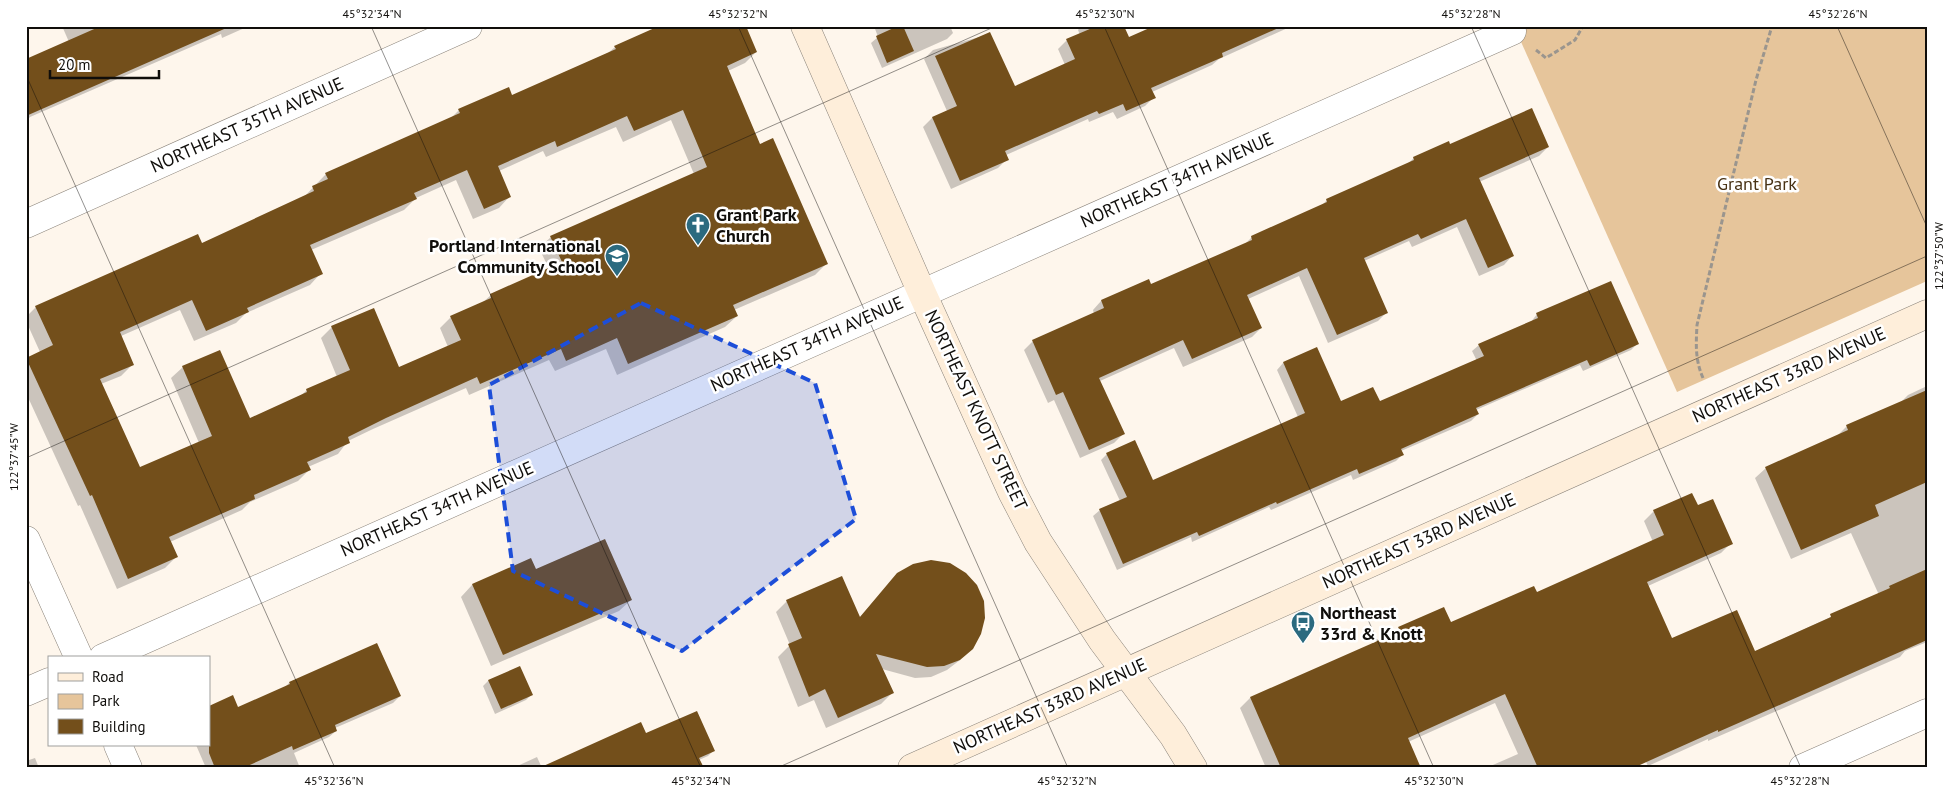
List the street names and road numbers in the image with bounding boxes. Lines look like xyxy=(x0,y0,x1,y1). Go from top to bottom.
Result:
street label: NORTHEAST 35TH AVENUE xyxy=(147,72,347,178)
street label: NORTHEAST 34TH AVENUE xyxy=(1077,127,1277,233)
street label: NORTHEAST 34TH AVENUE xyxy=(707,291,907,397)
street label: NORTHEAST KNOTT STREET xyxy=(920,306,1033,514)
street label: NORTHEAST 33RD AVENUE xyxy=(1688,321,1889,428)
street label: NORTHEAST 34TH AVENUE xyxy=(337,456,537,562)
street label: NORTHEAST 33RD AVENUE xyxy=(1318,487,1519,594)
street label: NORTHEAST 33RD AVENUE xyxy=(949,652,1150,759)

